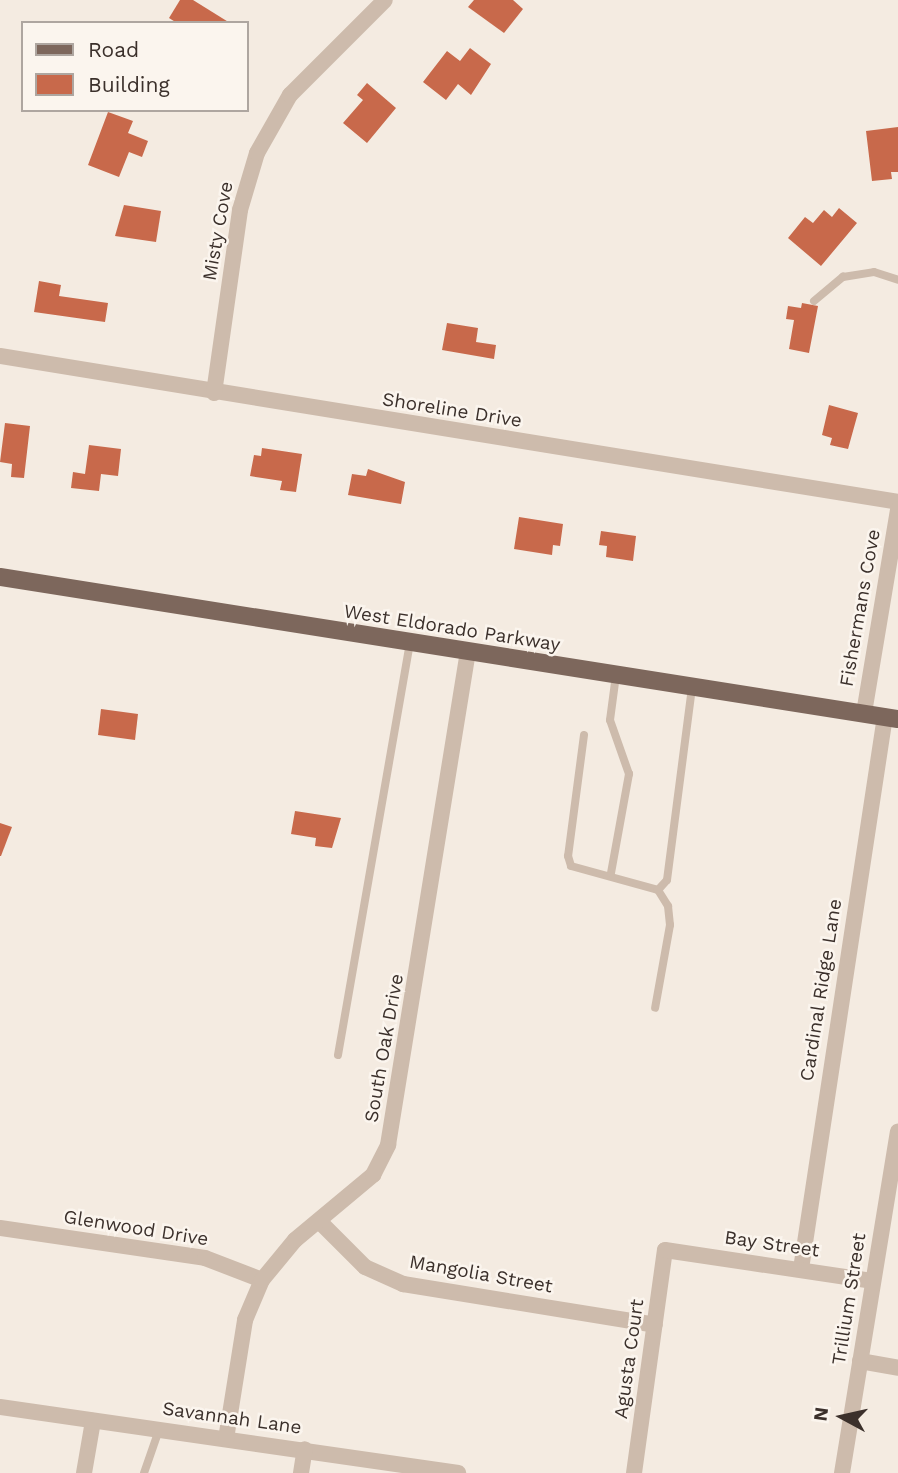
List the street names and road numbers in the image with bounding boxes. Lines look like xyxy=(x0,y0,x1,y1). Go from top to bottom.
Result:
street label: Misty Cove xyxy=(198,179,238,283)
street label: Shoreline Drive xyxy=(381,388,523,432)
street label: Fishermans Cove xyxy=(835,527,885,689)
street label: West Eldorado Parkway xyxy=(342,600,562,656)
street label: Cardinal Ridge Lane xyxy=(795,897,847,1083)
street label: South Oak Drive xyxy=(360,972,408,1124)
street label: Glenwood Drive xyxy=(62,1205,210,1251)
street label: Bay Street xyxy=(723,1226,821,1262)
street label: Trillium Street xyxy=(827,1231,871,1367)
street label: Mangolia Street xyxy=(407,1250,555,1298)
street label: Agusta Court xyxy=(609,1298,649,1420)
street label: Savannah Lane xyxy=(161,1397,303,1439)

